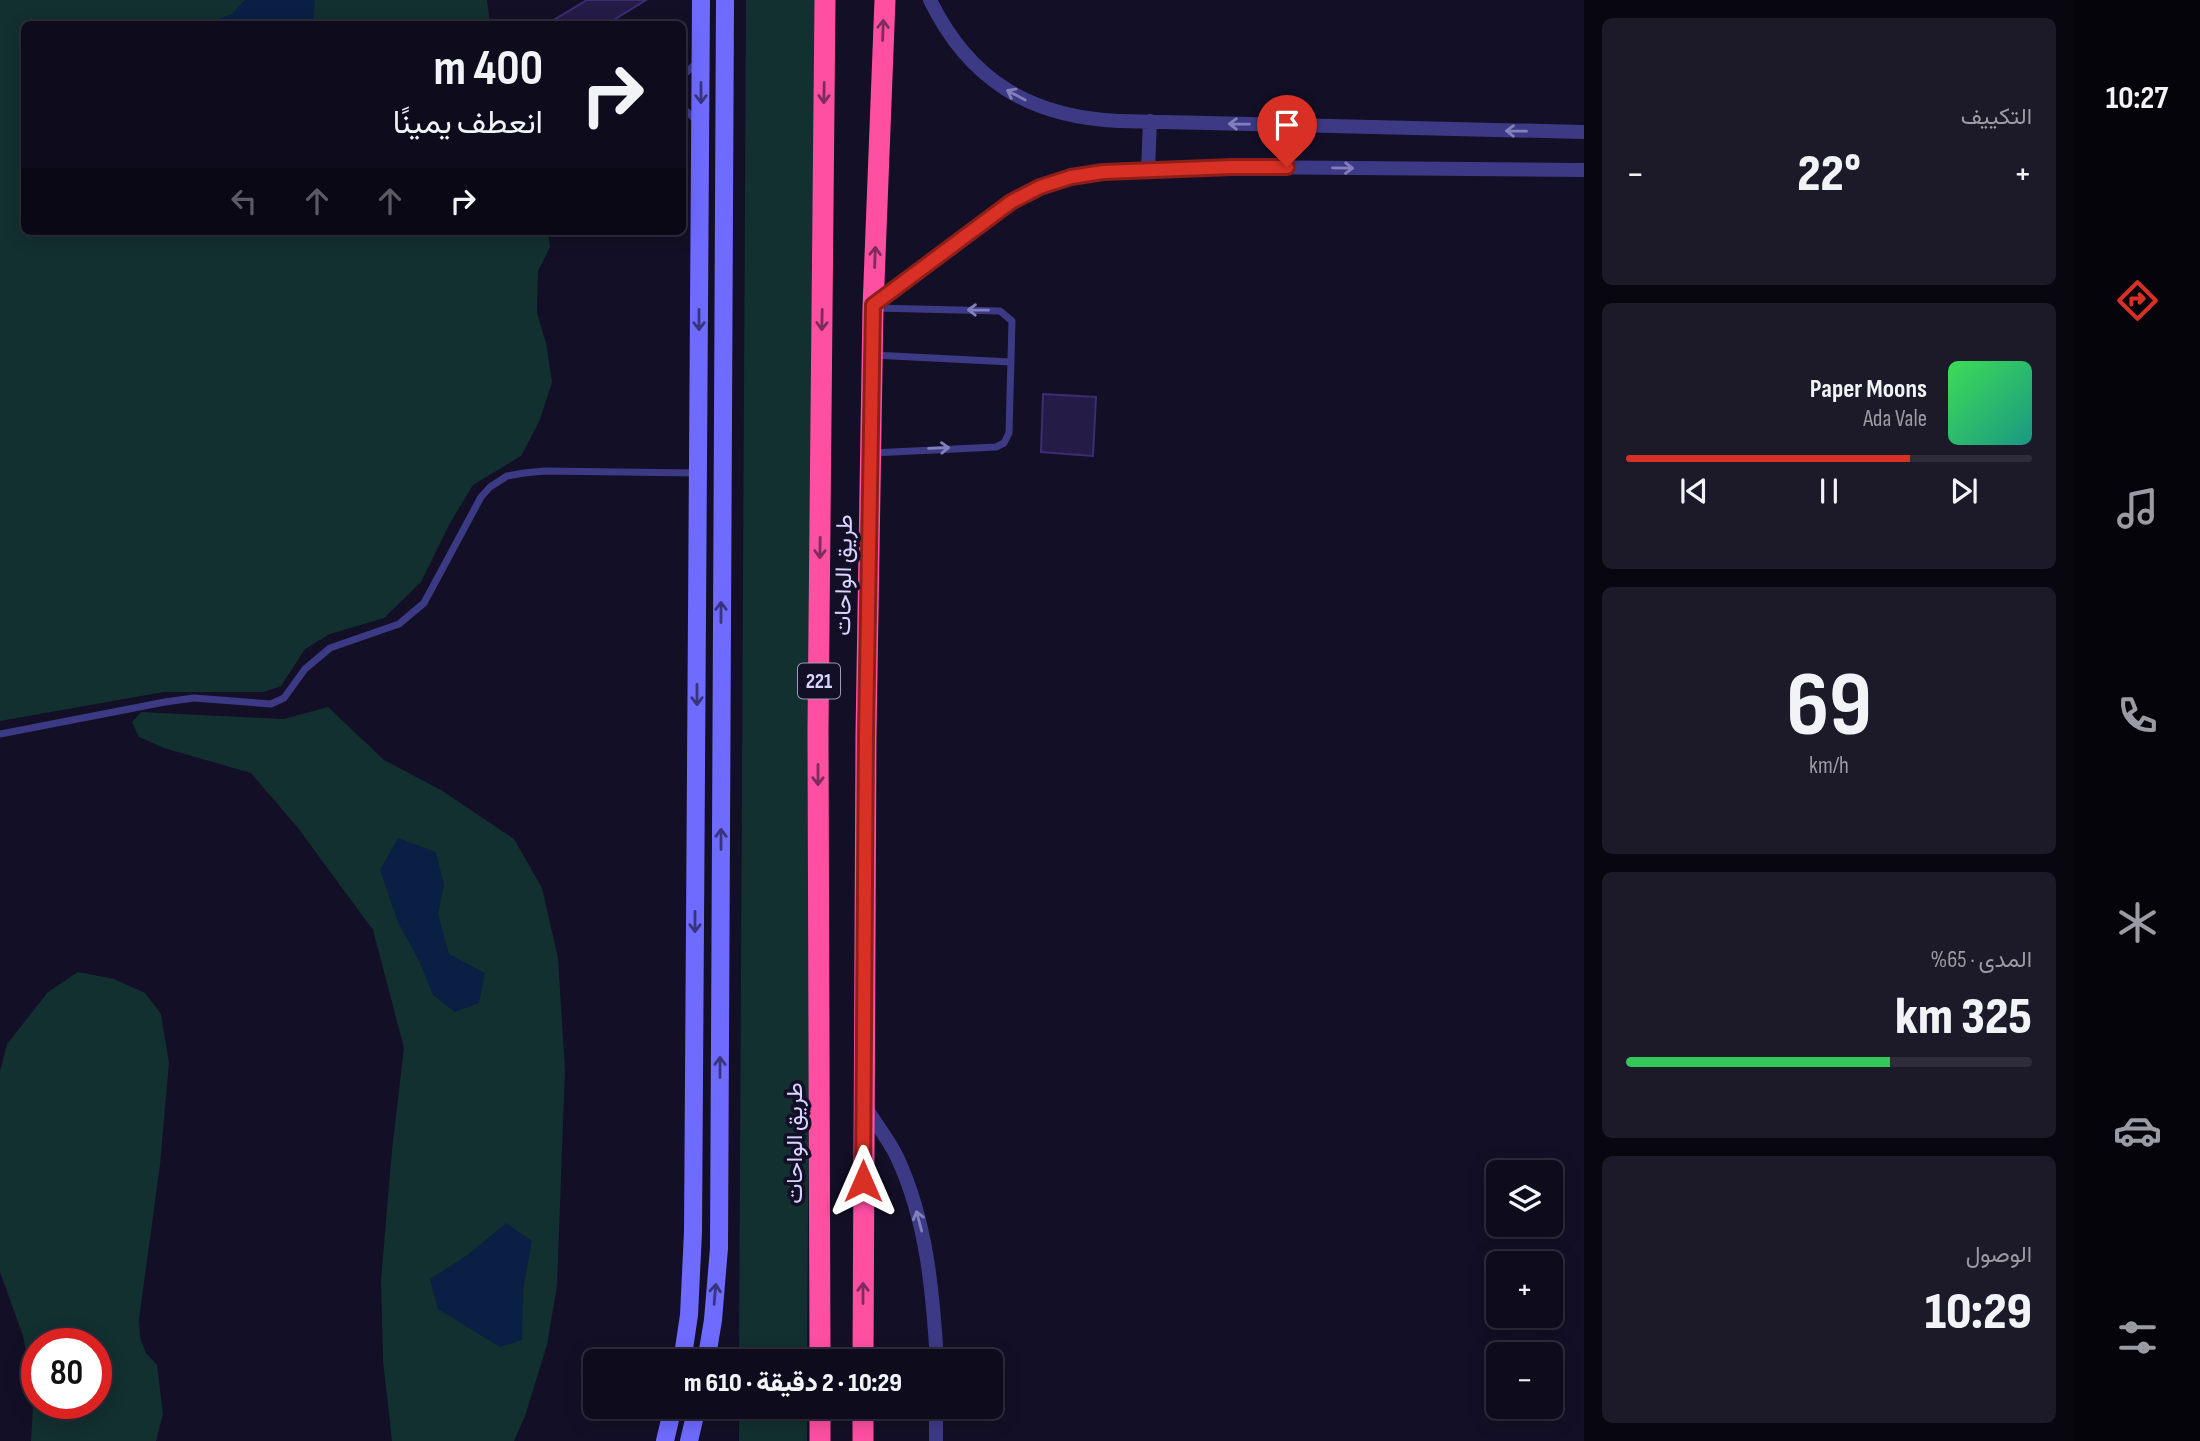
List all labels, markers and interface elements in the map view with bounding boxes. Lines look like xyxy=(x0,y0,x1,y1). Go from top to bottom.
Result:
one-way arrow xyxy=(877,19,890,42)
text: 400 m xyxy=(433,40,543,99)
icon: right xyxy=(567,49,658,140)
text: 10:27 xyxy=(2106,79,2168,118)
one-way arrow xyxy=(694,81,708,104)
one-way arrow xyxy=(817,81,831,104)
one-way arrow xyxy=(1007,88,1027,102)
pin xyxy=(1257,95,1317,167)
text: التكييف xyxy=(1961,103,2032,131)
text: انعطف يمينًا xyxy=(393,104,543,143)
icon: arrive xyxy=(1268,106,1306,144)
one-way arrow xyxy=(1228,117,1251,130)
one-way arrow xyxy=(1505,124,1528,137)
text: 22° xyxy=(1797,143,1861,206)
text: − xyxy=(1626,152,1645,197)
text: + xyxy=(2013,152,2032,197)
one-way arrow xyxy=(1331,161,1354,175)
icon: left xyxy=(225,182,263,220)
icon: ahead xyxy=(298,182,336,220)
icon: ahead xyxy=(371,182,409,220)
icon: right xyxy=(444,182,482,220)
one-way arrow xyxy=(868,246,882,269)
icon: directions xyxy=(2113,276,2162,325)
one-way arrow xyxy=(967,304,990,317)
one-way arrow xyxy=(692,308,706,331)
one-way arrow xyxy=(815,308,829,331)
text: Paper Moons xyxy=(1810,374,1927,405)
text: Ada Vale xyxy=(1863,405,1927,433)
one-way arrow xyxy=(927,442,950,455)
icon: previous xyxy=(1675,472,1713,510)
icon: pause xyxy=(1810,472,1848,510)
icon: next xyxy=(1945,472,1983,510)
icon: music xyxy=(2113,484,2162,533)
street label: طريق الواحات xyxy=(829,514,859,636)
one-way arrow xyxy=(813,536,827,559)
one-way arrow xyxy=(714,600,728,623)
text: 69 xyxy=(1786,652,1872,761)
road number: 221 xyxy=(798,664,840,698)
one-way arrow xyxy=(690,683,704,706)
icon: phone xyxy=(2113,691,2162,740)
text: km/h xyxy=(1809,752,1849,780)
one-way arrow xyxy=(812,763,825,786)
one-way arrow xyxy=(714,828,728,851)
icon: climate xyxy=(2113,898,2162,947)
one-way arrow xyxy=(688,910,702,933)
text: المدى · 65% xyxy=(1931,946,2032,974)
text: 325 km xyxy=(1895,986,2032,1049)
one-way arrow xyxy=(713,1055,727,1078)
street label: طريق الواحات xyxy=(781,1082,809,1204)
icon: car xyxy=(2113,1106,2162,1155)
position arrow xyxy=(826,1144,900,1218)
map controls xyxy=(1486,1160,1563,1419)
button: layers xyxy=(1486,1160,1563,1237)
one-way arrow xyxy=(911,1210,924,1232)
text: الوصول xyxy=(1966,1241,2032,1269)
button: + xyxy=(1486,1251,1563,1328)
text: 10:29 xyxy=(1925,1281,2032,1344)
one-way arrow xyxy=(856,1282,870,1305)
one-way arrow xyxy=(709,1283,722,1306)
icon: filters xyxy=(2113,1313,2162,1362)
speed limit sign: 80 xyxy=(21,1328,112,1419)
button: − xyxy=(1486,1342,1563,1419)
text: 10:29 · 2 دقيقة · 610 m xyxy=(684,1368,902,1399)

